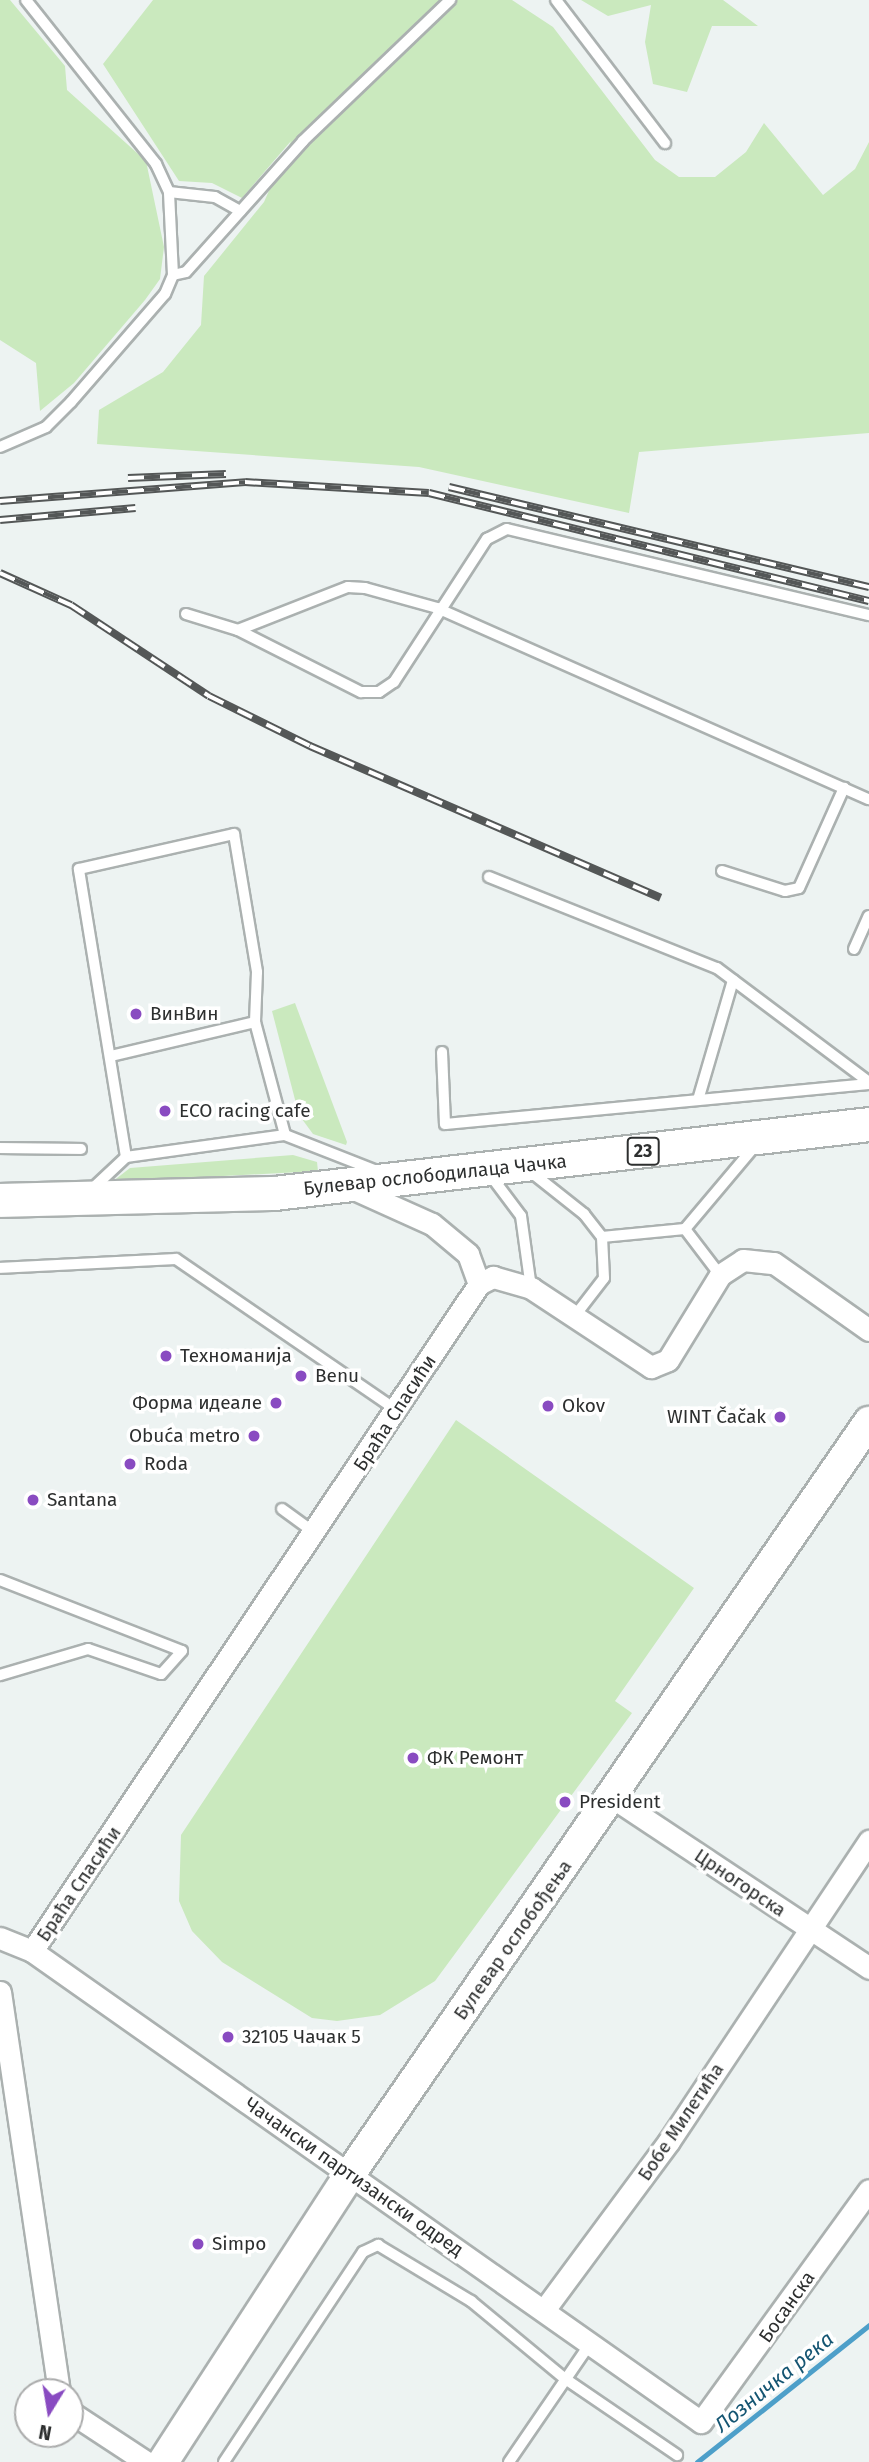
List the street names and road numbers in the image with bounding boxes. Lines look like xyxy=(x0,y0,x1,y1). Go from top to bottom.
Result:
road number: 23 xyxy=(626,1136,660,1166)
street label: Булевар ослободилаца Чачка xyxy=(302,1150,568,1200)
street label: Браћа Спасићи xyxy=(349,1351,441,1475)
street label: Браћа Спасићи xyxy=(32,1822,126,1946)
street label: Црногорска xyxy=(690,1844,790,1922)
street label: Булевар ослобођења xyxy=(449,1856,577,2024)
street label: Бобе Милетића xyxy=(633,2059,729,2185)
street label: Чачански партизански одред xyxy=(240,2093,468,2261)
street label: Босанска xyxy=(754,2267,820,2347)

